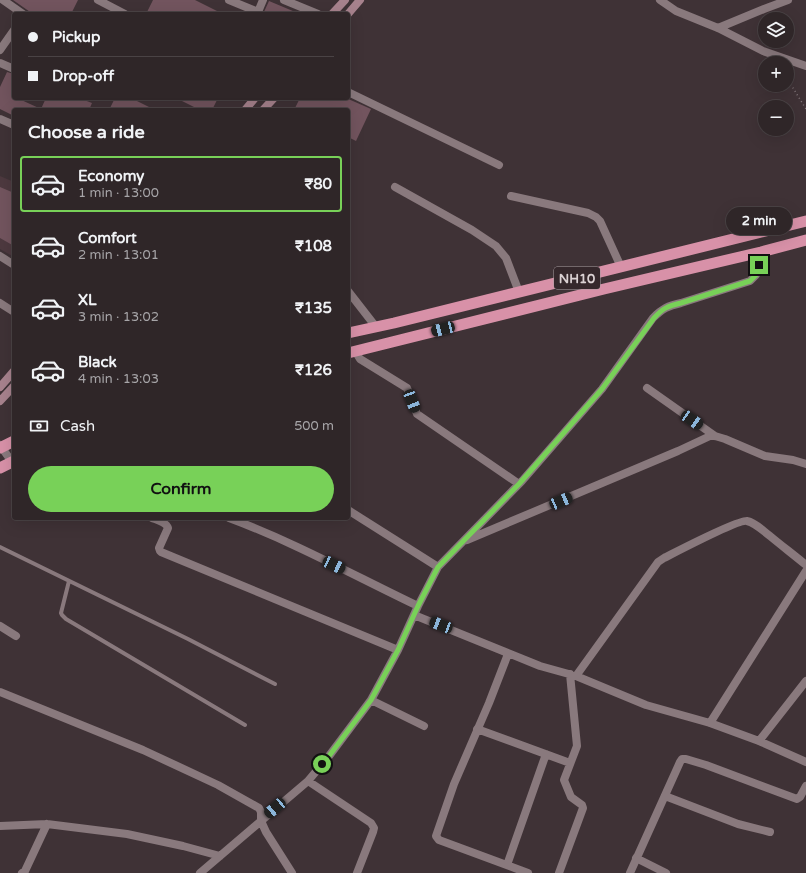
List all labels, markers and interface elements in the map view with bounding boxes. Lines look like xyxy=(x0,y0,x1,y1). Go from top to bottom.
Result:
map controls xyxy=(758,12,794,136)
button: layers xyxy=(758,12,794,48)
text: Pickup xyxy=(52,28,100,46)
button: + xyxy=(758,56,794,92)
text: Drop-off xyxy=(52,67,114,85)
button: − xyxy=(758,100,794,136)
text: Choose a ride xyxy=(28,121,145,143)
icon: car xyxy=(30,166,66,202)
text: Economy xyxy=(78,167,144,185)
text: ₹80 xyxy=(304,175,332,193)
text: 1 min · 13:00 xyxy=(78,185,159,201)
callout: 2 min xyxy=(726,207,792,235)
text: 2 min xyxy=(742,213,776,229)
icon: car xyxy=(30,228,66,264)
text: Comfort xyxy=(78,229,137,247)
text: ₹108 xyxy=(295,237,332,255)
text: 2 min · 13:01 xyxy=(78,247,159,263)
route end xyxy=(750,256,768,274)
road number: NH10 xyxy=(554,267,600,289)
icon: car xyxy=(30,290,66,326)
text: XL xyxy=(78,291,97,309)
text: ₹135 xyxy=(295,299,332,317)
text: 3 min · 13:02 xyxy=(78,309,159,325)
car xyxy=(430,320,456,338)
icon: car xyxy=(30,352,66,388)
text: Black xyxy=(78,353,117,371)
text: ₹126 xyxy=(295,361,332,379)
text: 4 min · 13:03 xyxy=(78,371,159,387)
car xyxy=(402,388,422,414)
car xyxy=(679,408,705,432)
icon: cash xyxy=(28,415,50,437)
text: Cash xyxy=(60,417,95,435)
text: 500 m xyxy=(294,418,334,434)
button: Confirm xyxy=(28,466,334,512)
car xyxy=(548,491,574,511)
car xyxy=(321,554,347,576)
car xyxy=(428,615,454,635)
route start xyxy=(313,755,331,773)
car xyxy=(262,796,288,820)

